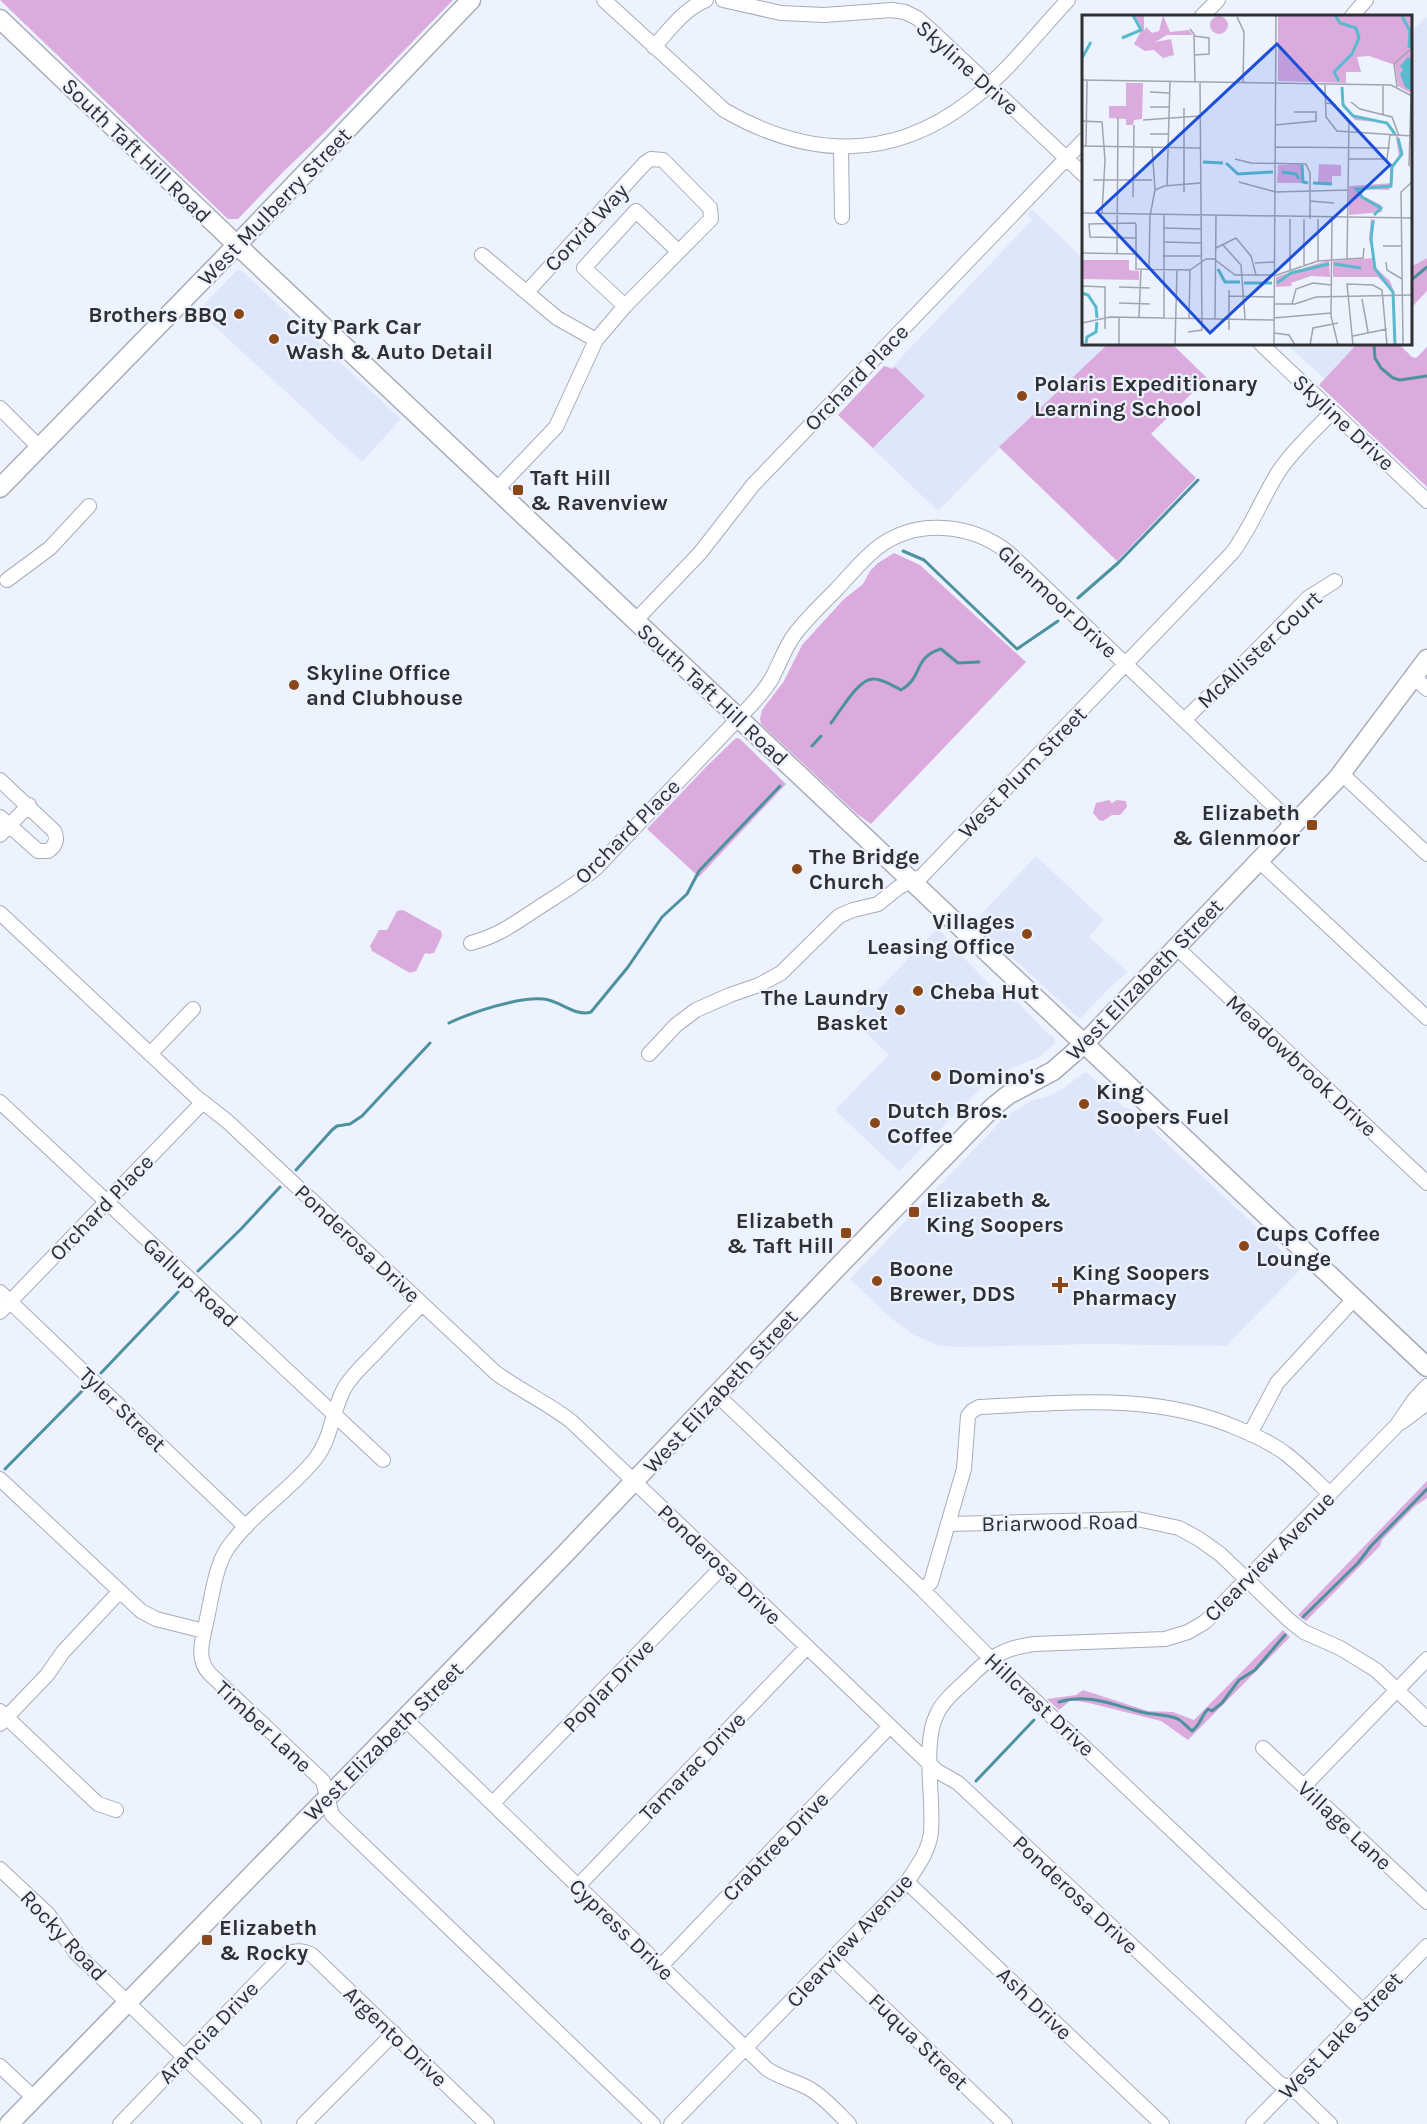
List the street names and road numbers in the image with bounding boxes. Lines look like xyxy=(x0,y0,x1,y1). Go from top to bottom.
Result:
street label: Skyline Drive xyxy=(911,15,1024,121)
street label: South Taft Hill Road xyxy=(56,73,216,229)
street label: West Mulberry Street xyxy=(193,122,357,291)
street label: Corvid Way xyxy=(539,178,634,277)
street label: Orchard Place xyxy=(799,319,914,436)
street label: Skyline Drive xyxy=(1287,369,1400,476)
street label: Glenmoor Drive xyxy=(992,540,1123,664)
street label: McAllister Court xyxy=(1192,585,1327,714)
street label: South Taft Hill Road xyxy=(631,618,793,771)
street label: West Plum Street xyxy=(953,701,1092,844)
street label: Orchard Place xyxy=(570,774,686,890)
street label: West Elizabeth Street xyxy=(1061,894,1229,1066)
street label: Meadowbrook Drive xyxy=(1220,989,1382,1142)
street label: Orchard Place xyxy=(44,1149,159,1266)
street label: Ponderosa Drive xyxy=(289,1179,425,1309)
street label: Gallup Road xyxy=(137,1232,243,1333)
street label: West Elizabeth Street xyxy=(638,1304,803,1479)
street label: Tyler Street xyxy=(73,1362,171,1457)
street label: Clearview Avenue xyxy=(1199,1486,1340,1627)
street label: Ponderosa Drive xyxy=(652,1499,787,1630)
street label: Briarwood Road xyxy=(981,1509,1139,1537)
street label: Poplar Drive xyxy=(558,1634,660,1738)
street label: Hillcrest Drive xyxy=(979,1647,1100,1762)
street label: West Elizabeth Street xyxy=(299,1657,469,1827)
street label: Timber Lane xyxy=(210,1675,317,1778)
street label: Tamarac Drive xyxy=(634,1707,751,1827)
street label: Village Lane xyxy=(1292,1776,1397,1876)
street label: Crabtree Drive xyxy=(717,1787,834,1907)
street label: Ponderosa Drive xyxy=(1007,1830,1143,1960)
street label: Clearview Avenue xyxy=(781,1868,918,2013)
street label: Cypress Drive xyxy=(564,1873,679,1986)
street label: Rocky Road xyxy=(15,1885,112,1987)
street label: Ash Drive xyxy=(991,1962,1077,2046)
street label: West Lake Street xyxy=(1273,1967,1408,2105)
street label: Arancia Drive xyxy=(153,1976,264,2089)
street label: Argento Drive xyxy=(338,1981,453,2093)
street label: Fuqua Street xyxy=(863,1988,973,2096)

